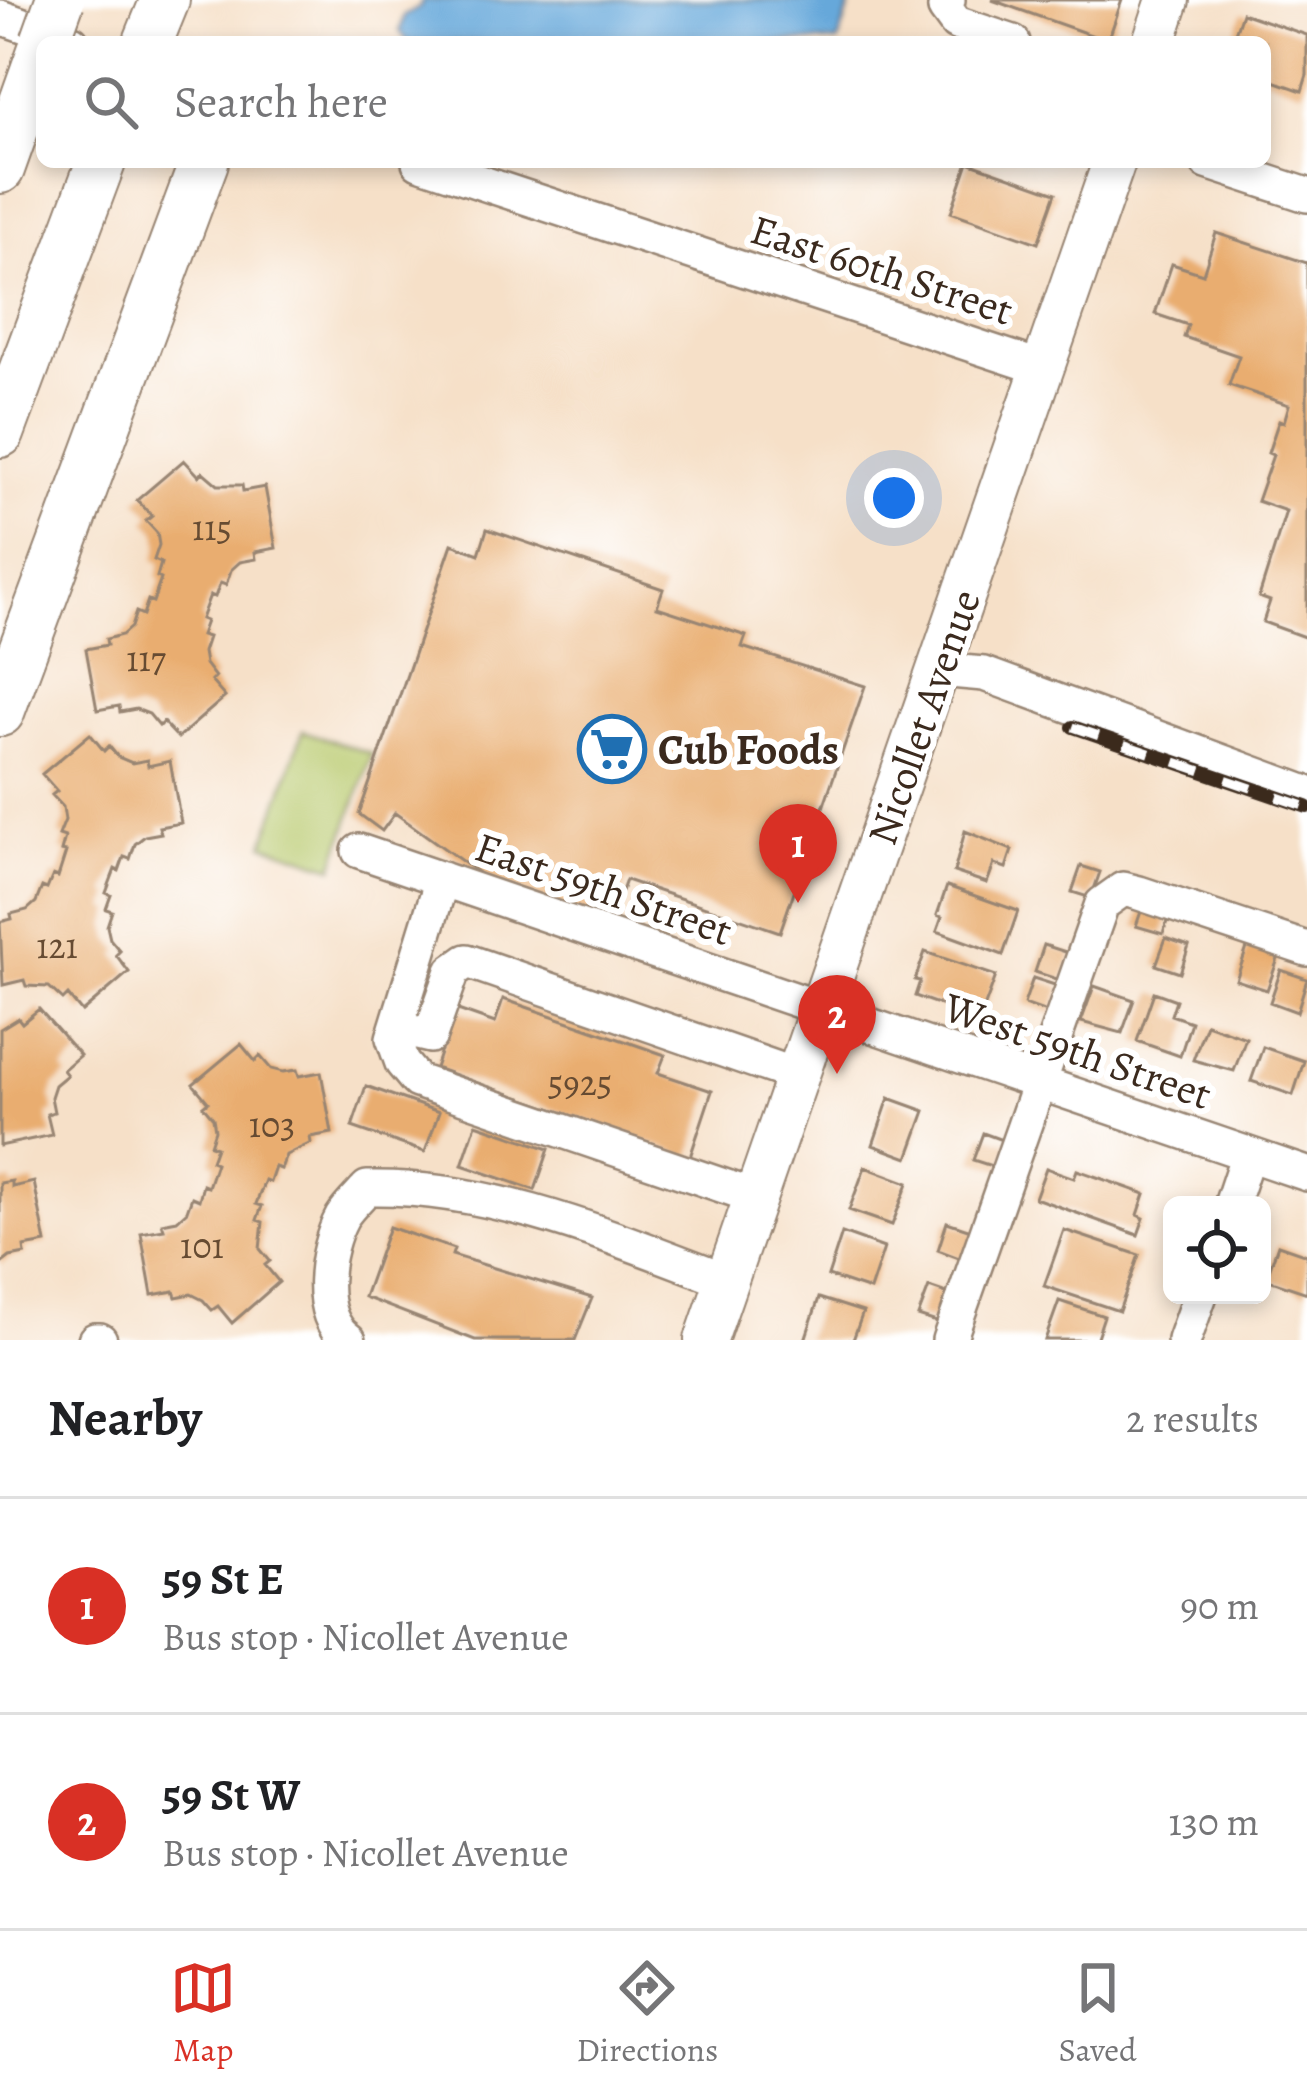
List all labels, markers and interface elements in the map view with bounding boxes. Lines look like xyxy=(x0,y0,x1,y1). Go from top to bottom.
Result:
search box xyxy=(36,36,1271,168)
icon: search xyxy=(78,69,144,135)
text: Search here xyxy=(174,71,388,133)
street label: East 60th Street xyxy=(744,200,1020,339)
your location xyxy=(864,468,924,528)
house number: 115 xyxy=(192,503,232,552)
street label: Nicollet Avenue xyxy=(853,582,994,852)
house number: 117 xyxy=(126,634,167,683)
supermarket icon: Cub Foods xyxy=(577,714,647,784)
place label: Cub Foods xyxy=(658,721,839,778)
pin: 1 xyxy=(759,804,837,903)
street label: East 59th Street xyxy=(468,818,740,959)
house number: 121 xyxy=(36,921,78,970)
pin: 2 xyxy=(798,975,876,1074)
street label: West 59th Street xyxy=(936,978,1219,1123)
house number: 5925 xyxy=(548,1058,612,1107)
house number: 103 xyxy=(249,1100,295,1149)
map controls xyxy=(1163,1196,1271,1304)
button: locate xyxy=(1163,1196,1271,1304)
house number: 101 xyxy=(180,1221,224,1270)
text: Nearby xyxy=(48,1383,202,1453)
text: 2 results xyxy=(1126,1392,1259,1445)
text: 59 St E xyxy=(162,1548,284,1610)
text: 1 xyxy=(80,1579,94,1632)
text: 90 m xyxy=(1180,1579,1259,1632)
text: Bus stop · Nicollet Avenue xyxy=(162,1610,569,1663)
text: 59 St W xyxy=(162,1764,300,1826)
text: 2 xyxy=(78,1795,96,1848)
text: 130 m xyxy=(1168,1795,1259,1848)
text: Bus stop · Nicollet Avenue xyxy=(162,1826,569,1879)
tab: Map xyxy=(170,1955,236,2072)
tab: Directions xyxy=(577,1955,718,2072)
tab: Saved xyxy=(1059,1955,1137,2072)

